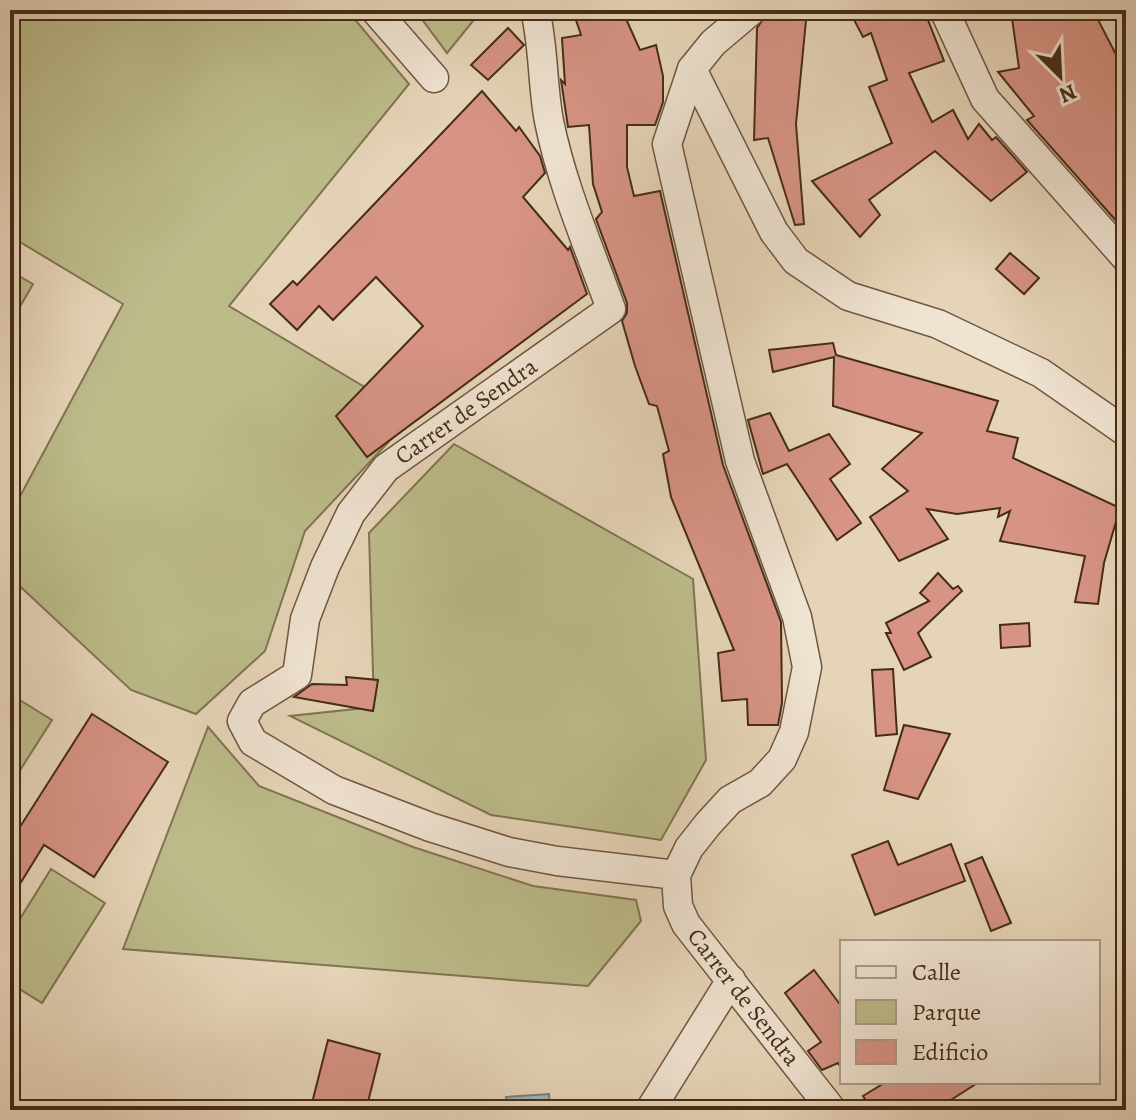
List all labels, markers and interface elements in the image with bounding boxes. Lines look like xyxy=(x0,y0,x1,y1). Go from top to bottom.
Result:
north arrow xyxy=(1020,36,1100,116)
text: N xyxy=(1054,76,1081,110)
street label: Carrer de Sendra xyxy=(389,350,544,472)
street label: Carrer de Sendra xyxy=(680,922,808,1073)
legend xyxy=(840,940,1100,1084)
text: Calle xyxy=(912,956,961,988)
text: Parque xyxy=(912,996,981,1028)
text: Edificio xyxy=(912,1036,988,1068)

